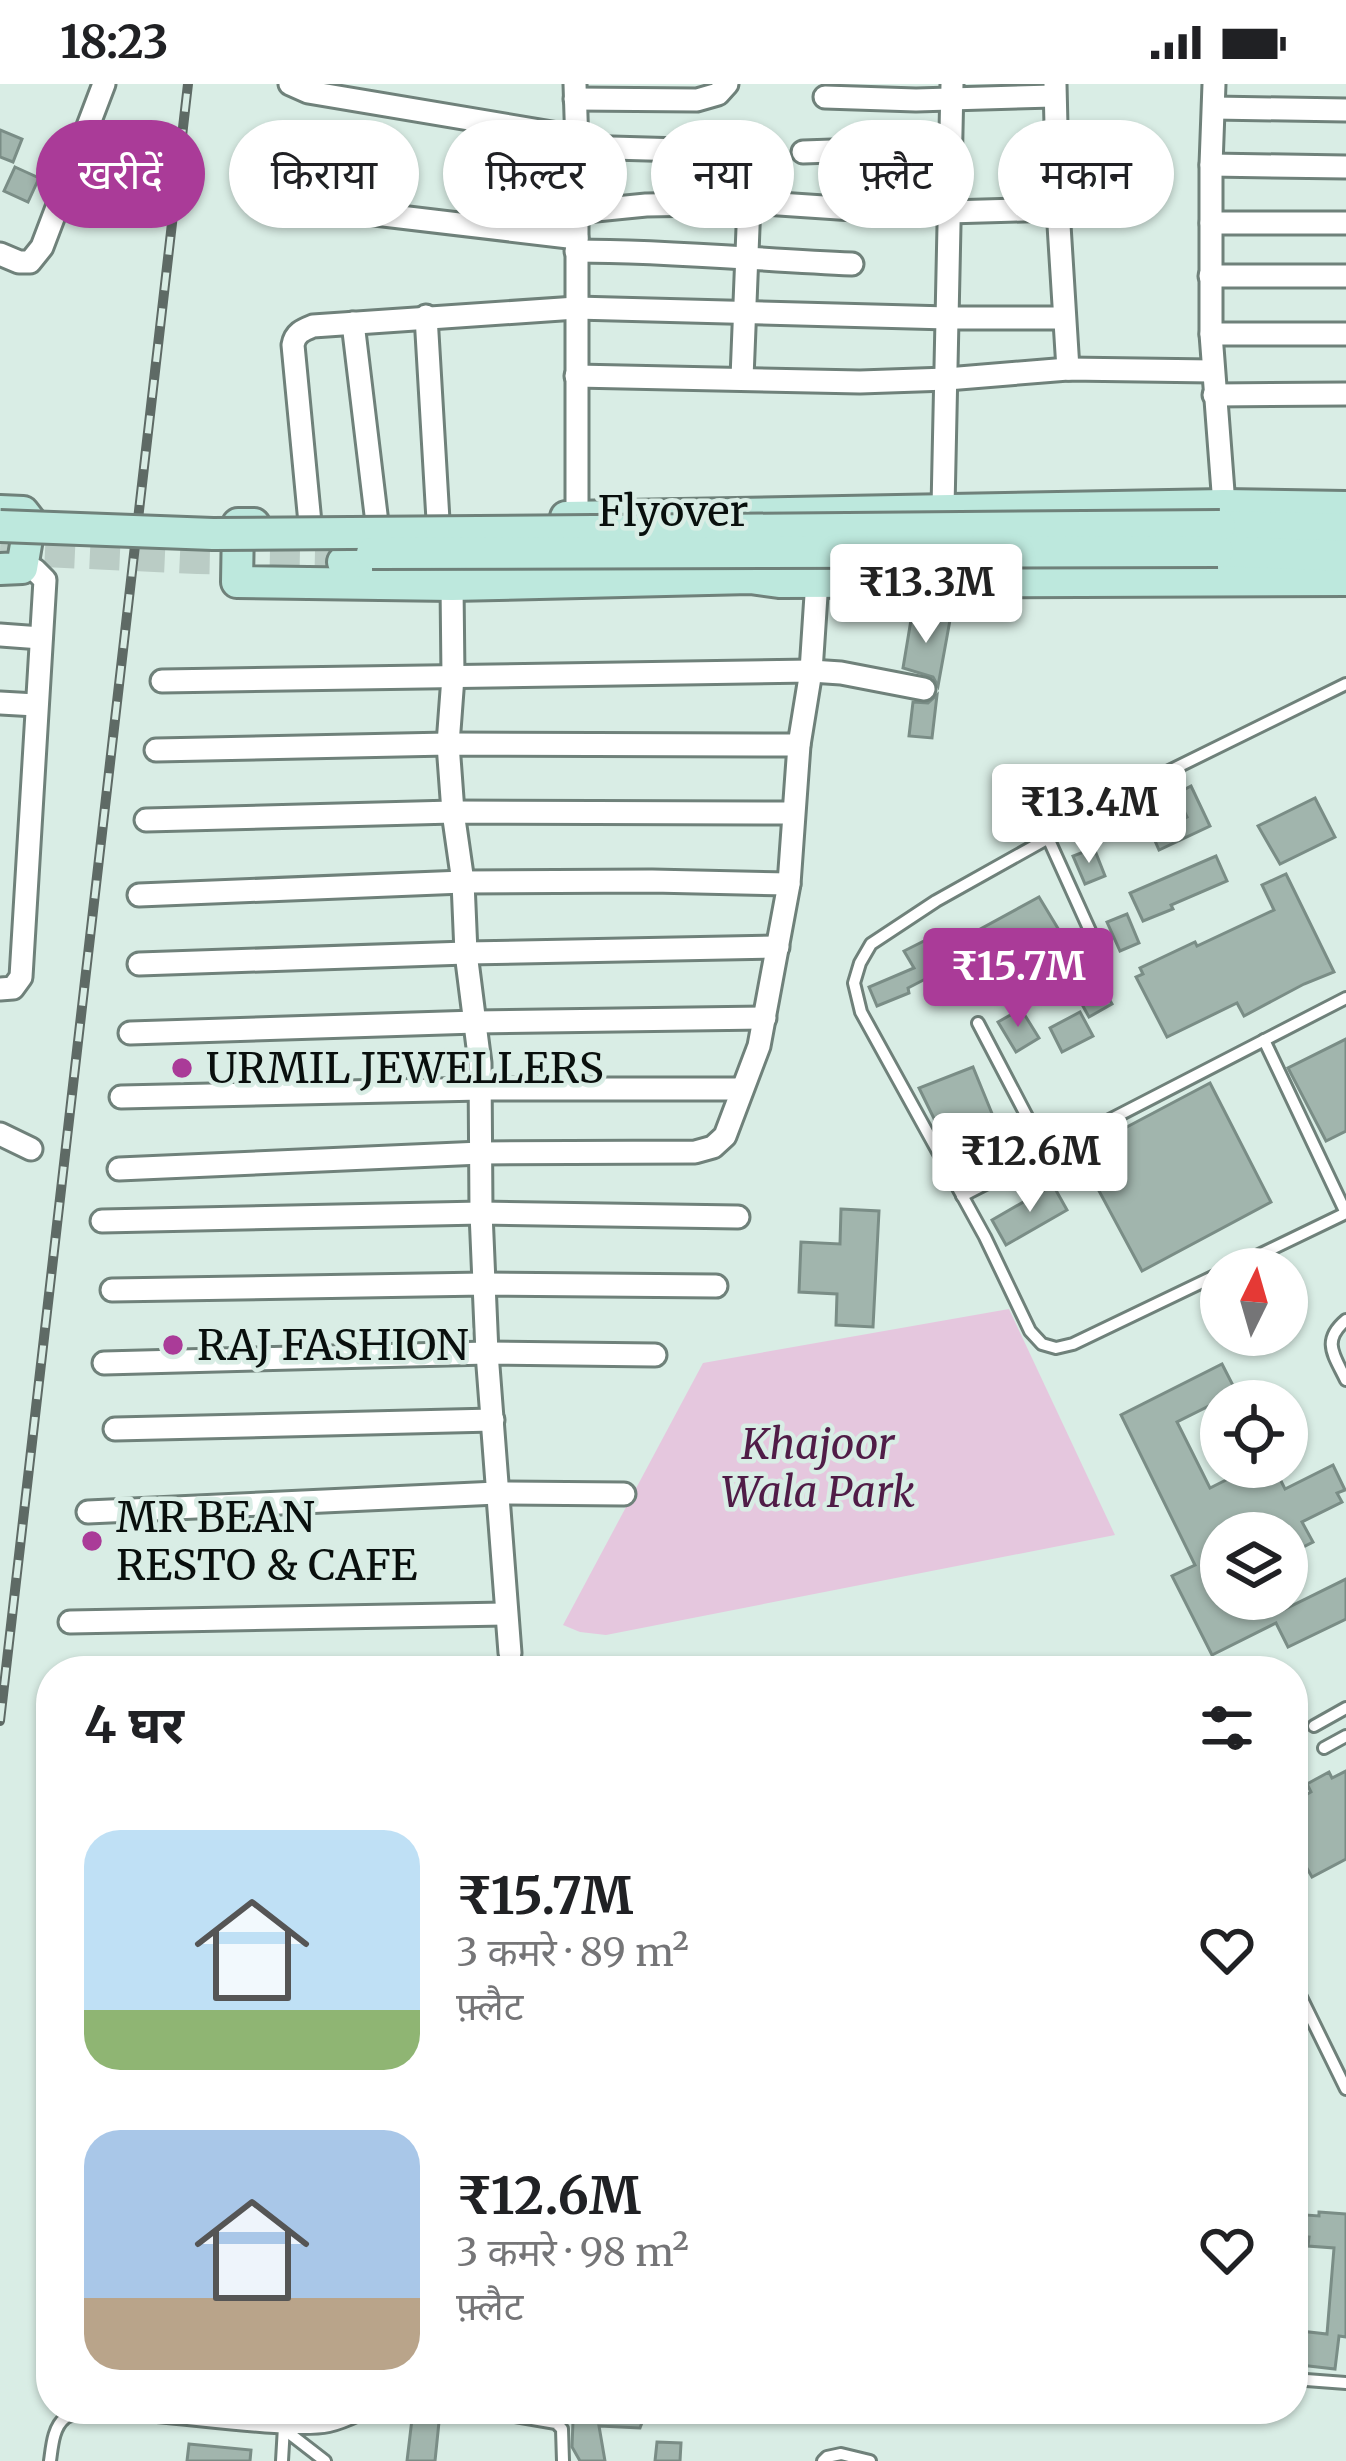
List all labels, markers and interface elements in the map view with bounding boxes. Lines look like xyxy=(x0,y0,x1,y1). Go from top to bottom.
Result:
text: 18:23 xyxy=(60,14,168,70)
chip: खरीदें xyxy=(36,120,205,228)
chip: किराया xyxy=(229,120,419,228)
chip: फ़िल्टर xyxy=(443,120,627,228)
chip: नया xyxy=(651,120,794,228)
chip: फ़्लैट xyxy=(818,120,974,228)
chip: मकान xyxy=(998,120,1174,228)
street label: Flyover xyxy=(598,485,748,537)
pin: ₹13.3M xyxy=(828,544,1024,646)
text: ₹13.3M xyxy=(857,558,995,607)
pin: ₹13.4M xyxy=(991,764,1187,866)
text: ₹13.4M xyxy=(1019,778,1159,827)
pin: ₹15.7M xyxy=(920,928,1116,1030)
text: ₹15.7M xyxy=(950,942,1086,991)
place label: URMIL JEWELLERS xyxy=(206,1042,604,1094)
marker: URMIL JEWELLERS xyxy=(169,1055,195,1081)
pin: ₹12.6M xyxy=(932,1113,1128,1215)
text: ₹12.6M xyxy=(959,1127,1101,1176)
north arrow xyxy=(1200,1248,1308,1356)
map controls xyxy=(1200,1248,1308,1620)
place label: RAJ FASHION xyxy=(197,1319,468,1371)
marker: RAJ FASHION xyxy=(160,1332,186,1358)
button: locate xyxy=(1200,1380,1308,1488)
park label: Khajoor Wala Park xyxy=(721,1418,915,1518)
place label: MR BEAN RESTO & CAFE xyxy=(116,1491,417,1591)
button: layers xyxy=(1200,1512,1308,1620)
marker: MR BEAN RESTO & CAFE xyxy=(79,1528,105,1554)
text: 4 घर xyxy=(84,1693,184,1757)
icon: filters xyxy=(1194,1695,1260,1761)
text: ₹15.7M xyxy=(456,1864,633,1928)
icon: home xyxy=(180,1878,324,2022)
icon: heart xyxy=(1194,1917,1260,1983)
text: 3 कमरे · 89 m² xyxy=(456,1928,689,1977)
text: फ़्लैट xyxy=(456,1982,523,2031)
text: ₹12.6M xyxy=(456,2164,641,2228)
icon: home xyxy=(180,2178,324,2322)
icon: heart xyxy=(1194,2217,1260,2283)
text: 3 कमरे · 98 m² xyxy=(456,2228,689,2277)
text: फ़्लैट xyxy=(456,2282,523,2331)

